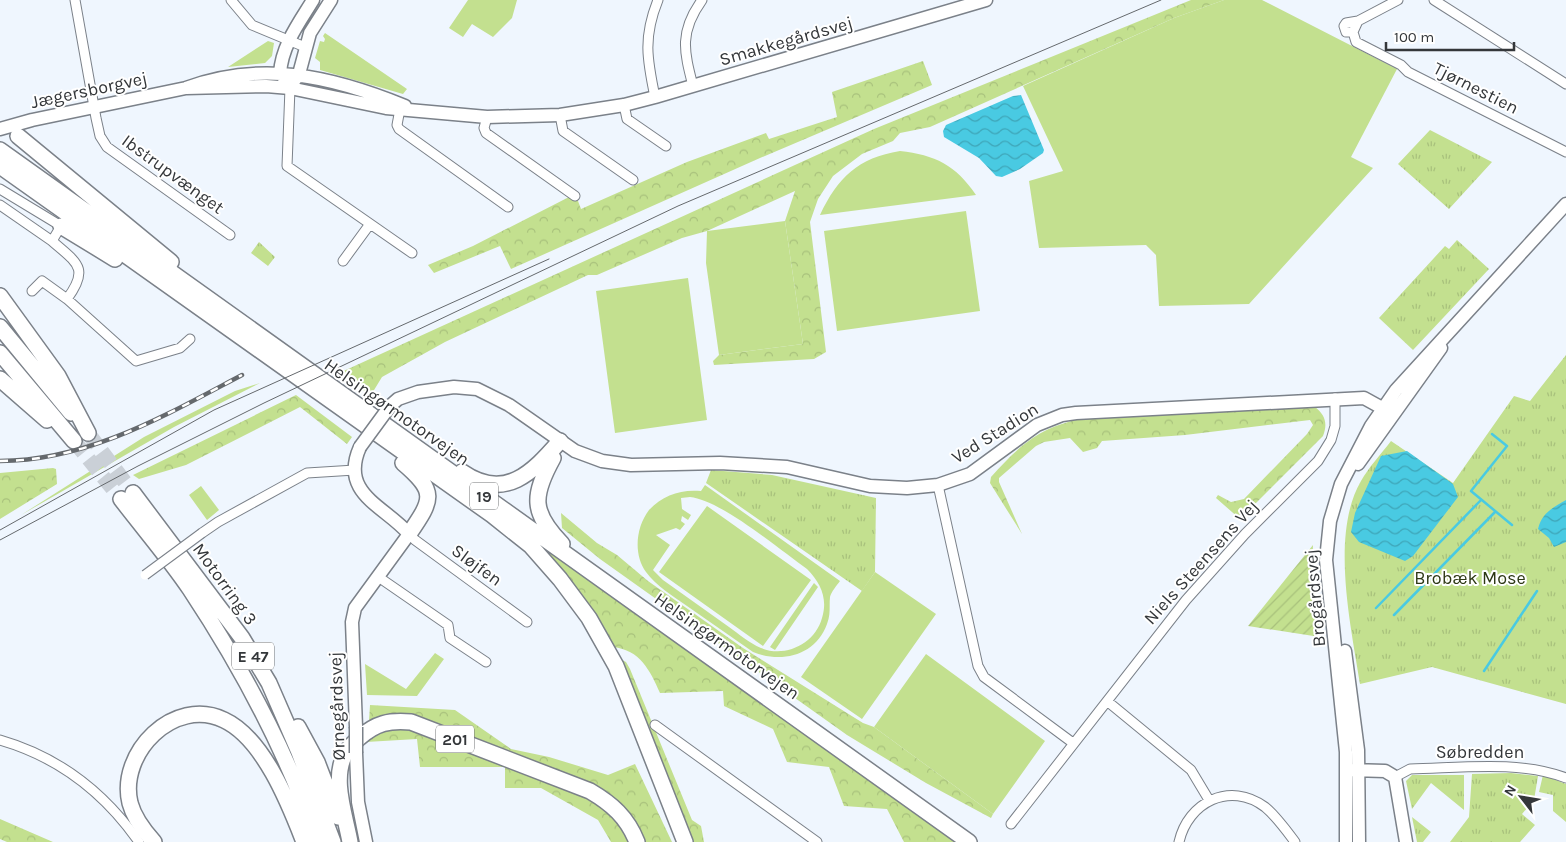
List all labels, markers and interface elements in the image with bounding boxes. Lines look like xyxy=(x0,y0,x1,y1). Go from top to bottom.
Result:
street label: Smakkegårdsvej xyxy=(717,11,855,71)
scale bar xyxy=(1386,20,1514,52)
text: 100 m xyxy=(1394,28,1434,46)
street label: Tjørnestien xyxy=(1430,57,1522,119)
street label: Jægersborgvej xyxy=(29,67,149,113)
street label: Ibstrupvænget xyxy=(118,129,229,219)
street label: Helsingørmotorvejen xyxy=(320,354,474,470)
street label: Ved Stadion xyxy=(948,398,1042,468)
road number: 19 xyxy=(470,482,498,510)
street label: Niels Steensens Vej xyxy=(1139,495,1263,629)
street label: Motorring 3 xyxy=(188,539,262,629)
street label: Sløjfen xyxy=(447,539,507,591)
street label: Brogårdsvej xyxy=(1300,548,1330,648)
park label: Brobæk Mose xyxy=(1414,567,1526,589)
street label: Helsingørmotorvejen xyxy=(650,588,804,704)
road number: E 47 xyxy=(232,642,274,669)
street label: Ørnegårdsvej xyxy=(324,651,350,761)
road number: 201 xyxy=(436,726,474,752)
street label: Søbredden xyxy=(1436,741,1524,763)
north arrow xyxy=(1496,772,1546,822)
text: N xyxy=(1500,782,1520,799)

